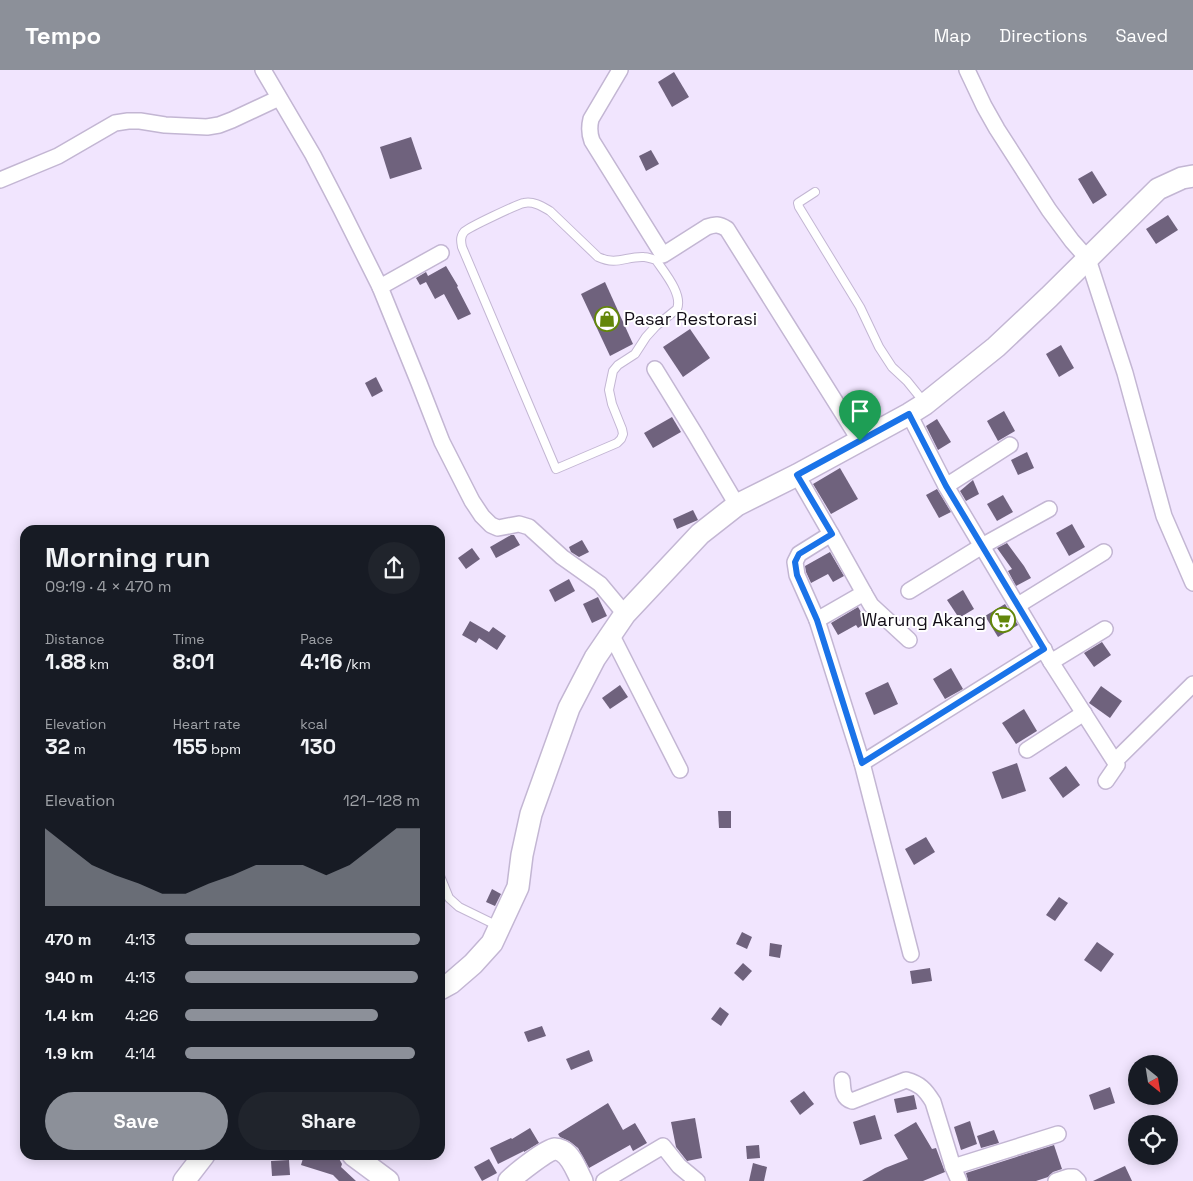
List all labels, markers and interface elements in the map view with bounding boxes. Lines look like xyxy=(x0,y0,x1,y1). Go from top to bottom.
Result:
text: Tempo xyxy=(25,20,101,51)
text: Map xyxy=(934,24,971,47)
text: Directions xyxy=(999,24,1088,47)
text: Saved xyxy=(1116,24,1168,47)
shop icon: Pasar Restorasi xyxy=(594,306,620,332)
place label: Pasar Restorasi xyxy=(624,307,757,330)
pin xyxy=(839,390,881,441)
icon: arrive xyxy=(846,397,874,425)
text: Morning run xyxy=(45,539,210,575)
button: share xyxy=(368,542,420,594)
text: 09:19 · 4 × 470 m xyxy=(45,576,171,597)
supermarket icon: Warung Akang xyxy=(990,607,1016,633)
place label: Warung Akang xyxy=(862,608,986,631)
text: Distance xyxy=(45,630,105,648)
text: Time xyxy=(173,630,205,648)
text: Pace xyxy=(300,630,333,648)
text: 1.88 xyxy=(45,648,86,675)
text: 8:01 xyxy=(173,648,215,675)
text: 4:16 xyxy=(300,648,342,675)
text: km xyxy=(86,655,109,673)
text: /km xyxy=(342,655,371,673)
text: Elevation xyxy=(45,715,106,733)
text: Heart rate xyxy=(173,715,241,733)
text: kcal xyxy=(300,715,327,733)
text: 32 xyxy=(45,733,70,760)
text: 155 xyxy=(173,733,207,760)
text: 130 xyxy=(300,733,336,760)
text: m xyxy=(70,740,86,758)
text: bpm xyxy=(207,740,241,758)
text: Elevation xyxy=(45,790,115,811)
text: 121–128 m xyxy=(343,790,420,811)
text: 470 m xyxy=(45,929,91,950)
text: 4:13 xyxy=(125,929,155,950)
text: 940 m xyxy=(45,967,93,988)
text: 4:13 xyxy=(125,967,155,988)
text: 1.4 km xyxy=(45,1005,94,1026)
text: 4:26 xyxy=(125,1005,159,1026)
text: 1.9 km xyxy=(45,1043,94,1064)
text: 4:14 xyxy=(125,1043,156,1064)
north arrow xyxy=(1128,1055,1178,1105)
map controls xyxy=(1128,1055,1178,1165)
button: Save xyxy=(45,1092,228,1150)
button: Share xyxy=(238,1092,420,1150)
button: locate xyxy=(1128,1115,1178,1165)

